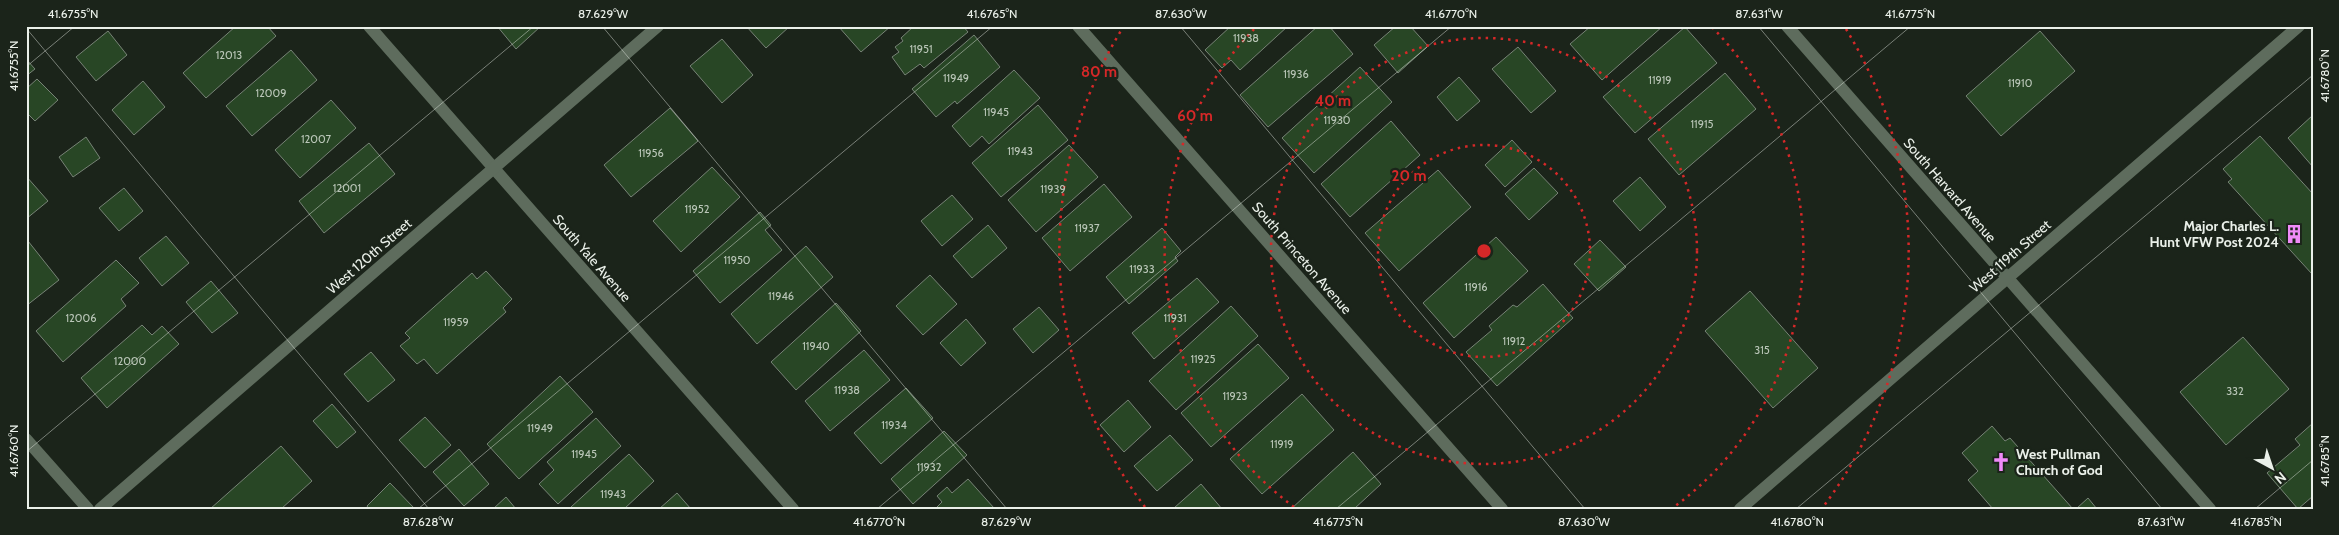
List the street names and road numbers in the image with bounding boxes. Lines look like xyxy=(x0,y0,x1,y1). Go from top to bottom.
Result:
street label: South Harvard Avenue xyxy=(1900,134,2000,246)
street label: South Princeton Avenue xyxy=(1248,198,1356,318)
street label: South Yale Avenue xyxy=(549,210,635,306)
street label: West 120th Street xyxy=(323,214,415,298)
street label: West 119th Street xyxy=(1966,216,2055,296)

